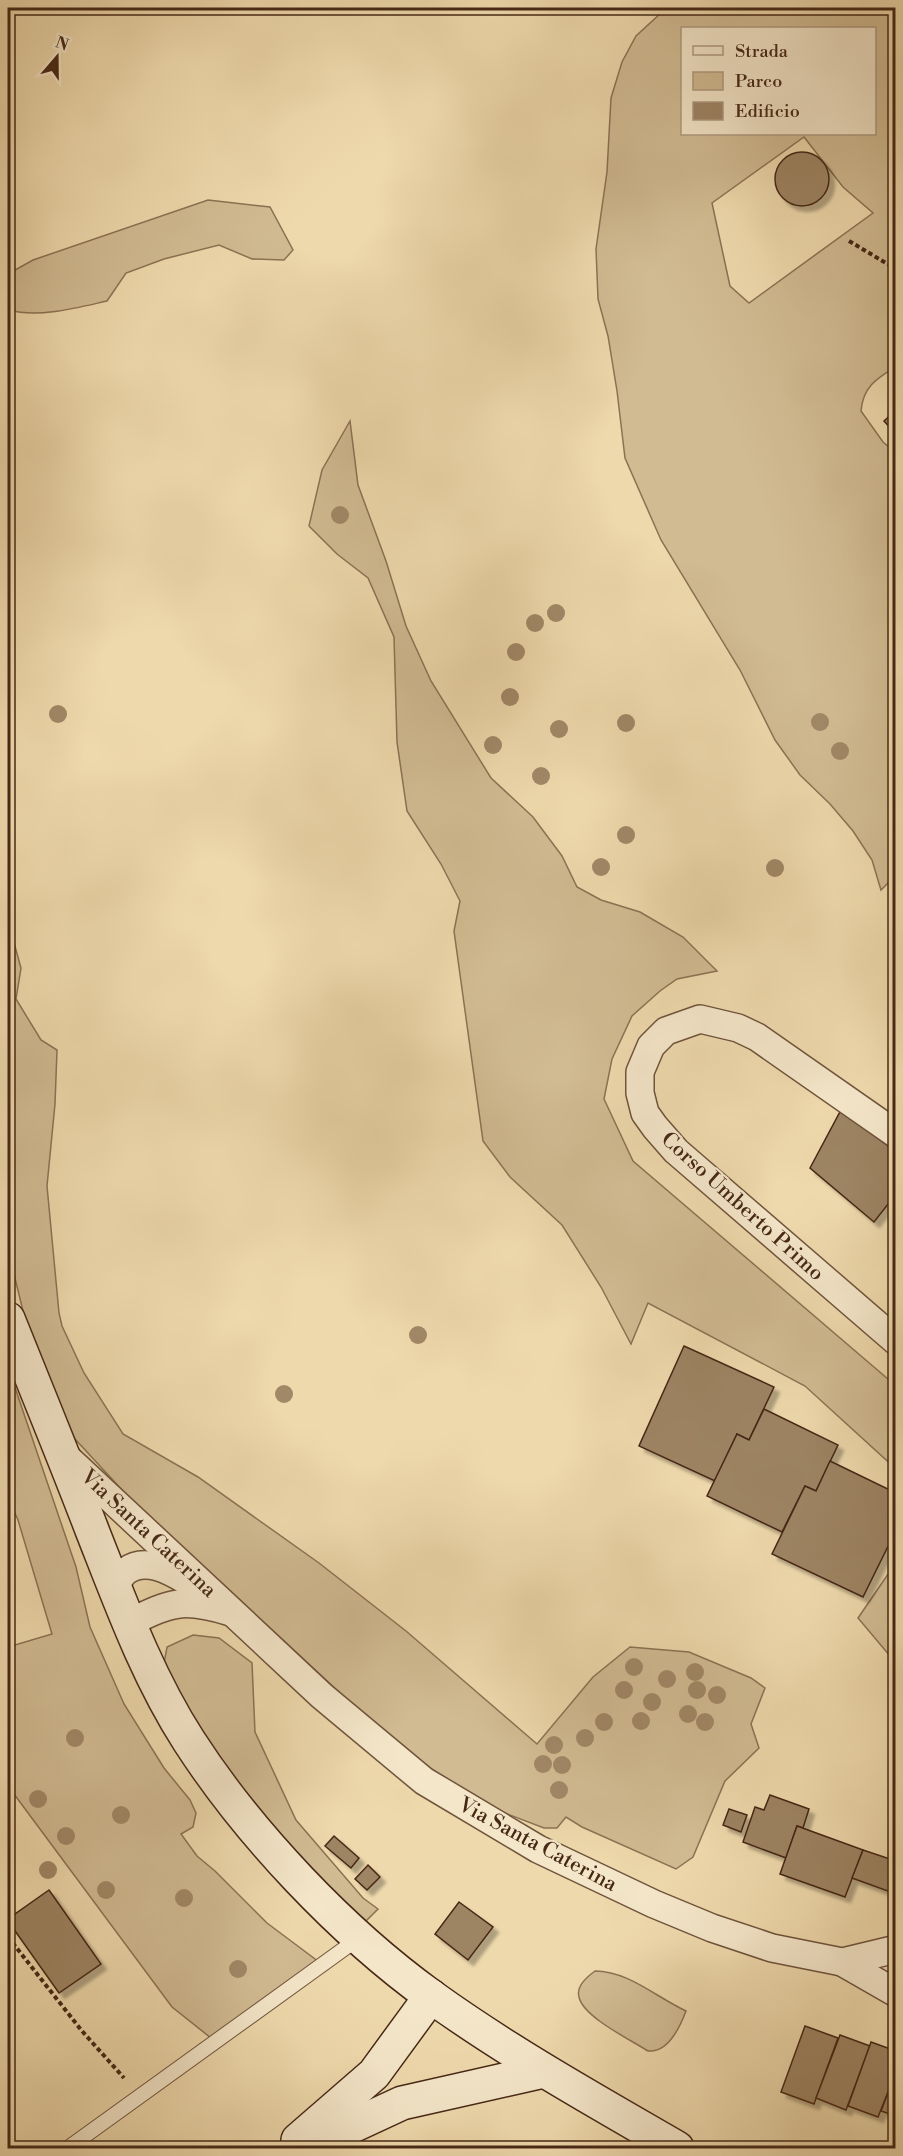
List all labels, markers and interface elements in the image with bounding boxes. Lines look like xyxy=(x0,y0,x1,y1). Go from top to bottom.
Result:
north arrow xyxy=(27,27,87,87)
legend xyxy=(681,27,876,135)
text: N xyxy=(52,32,71,56)
text: Strada xyxy=(735,40,789,63)
text: Parco xyxy=(735,70,782,93)
text: Edificio xyxy=(735,100,800,123)
street label: Corso Umberto Primo xyxy=(655,1127,829,1287)
street label: Via Santa Caterina xyxy=(74,1463,222,1604)
street label: Via Santa Caterina xyxy=(453,1792,622,1898)

